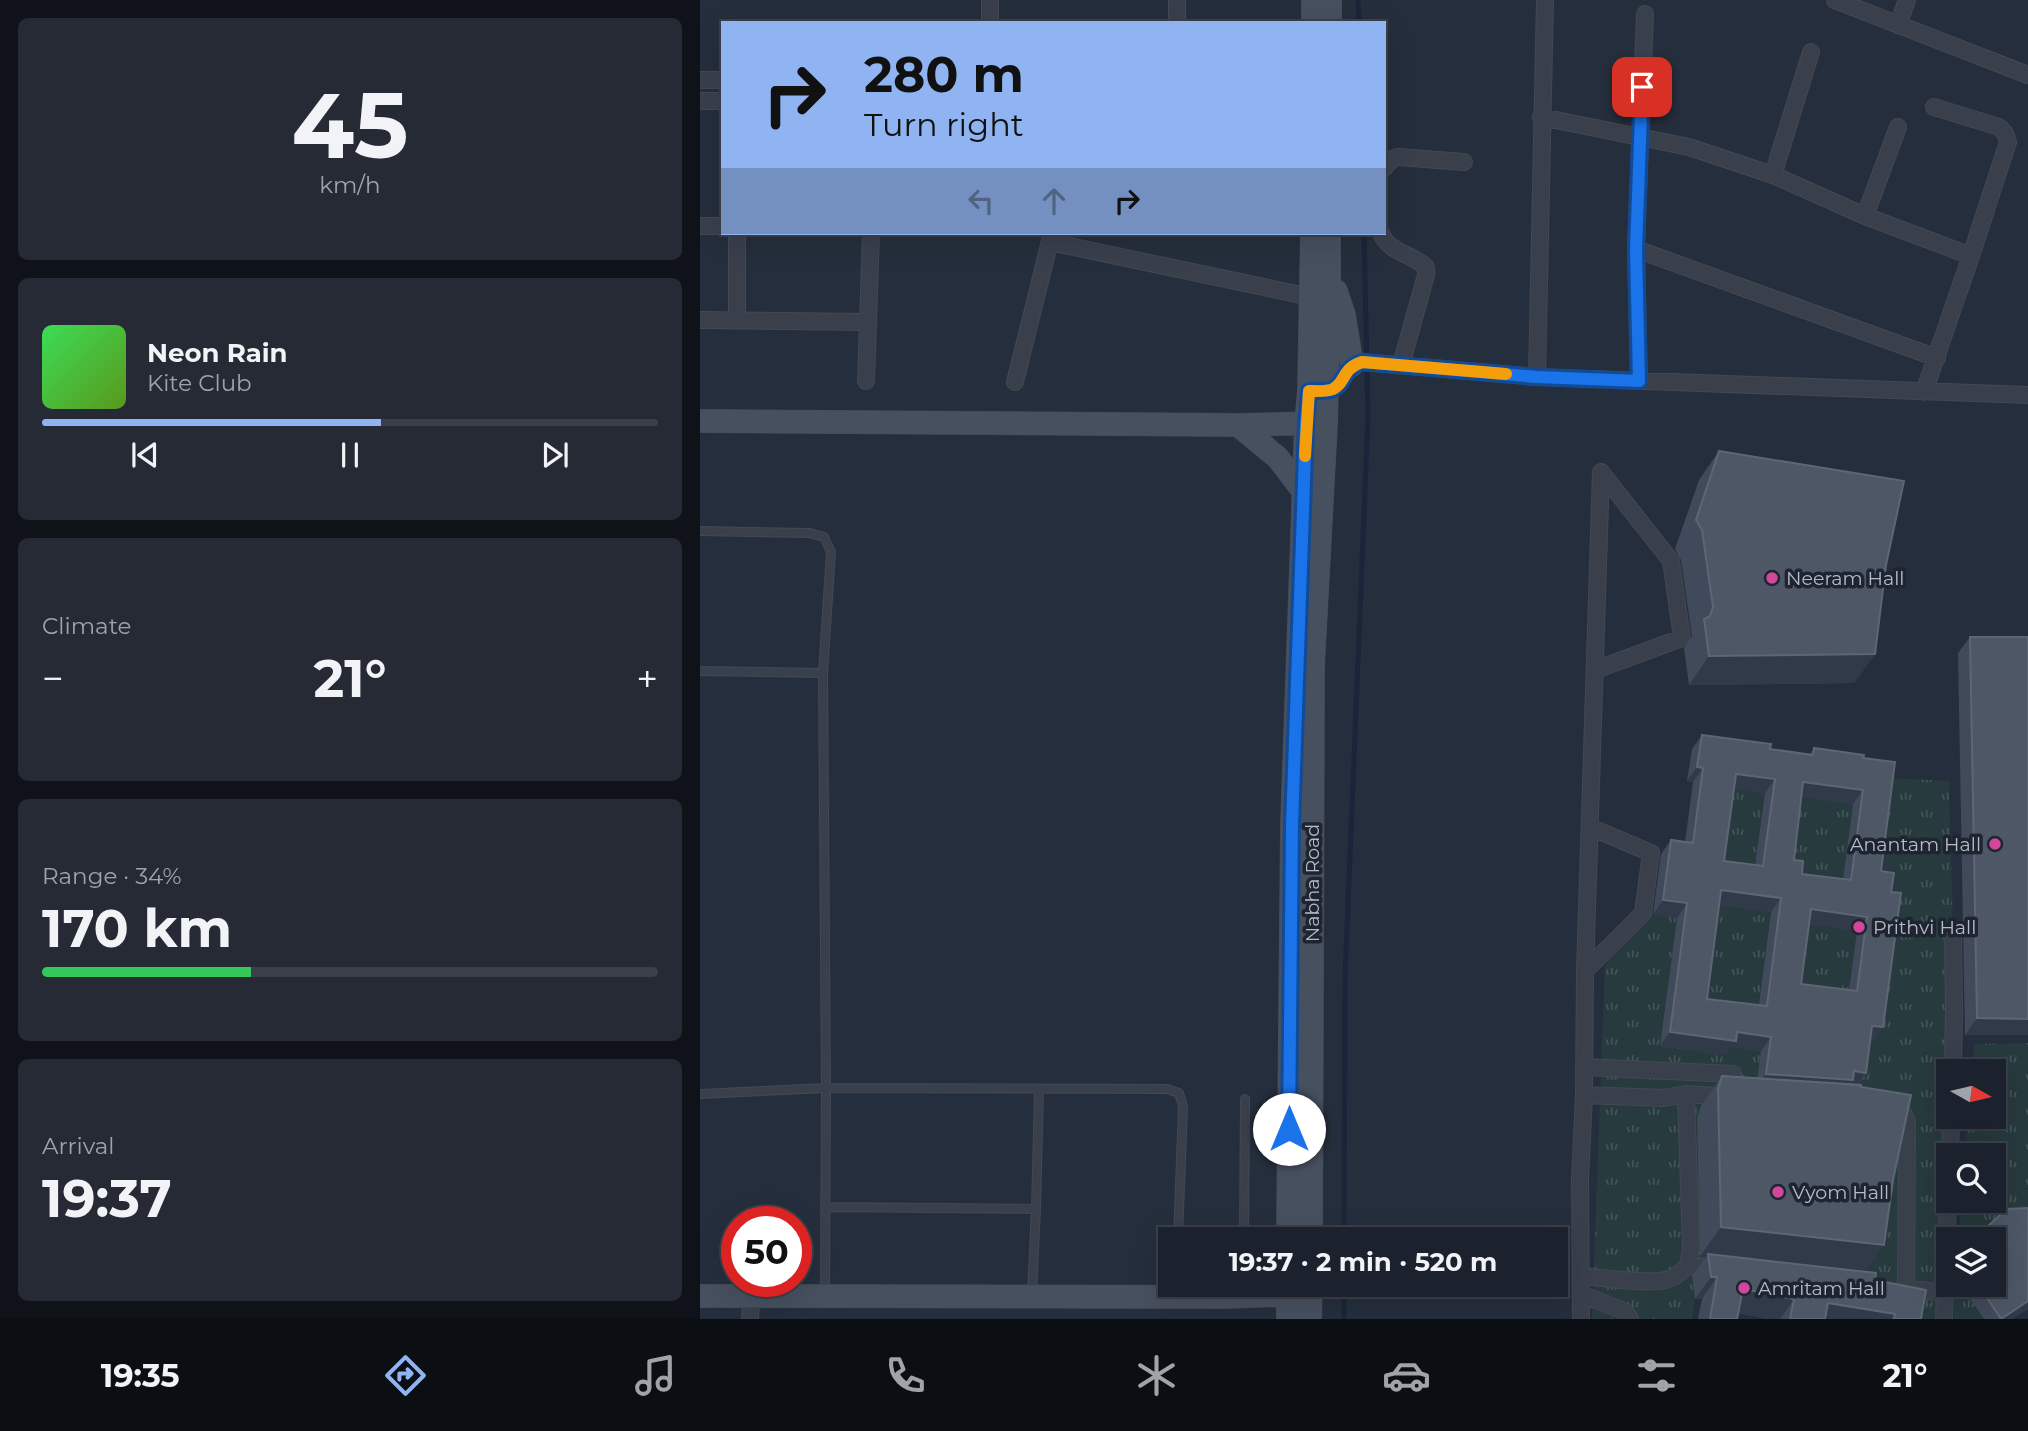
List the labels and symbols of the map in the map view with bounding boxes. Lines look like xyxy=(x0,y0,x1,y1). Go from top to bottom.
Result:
pin xyxy=(1612,57,1672,117)
place label: Neeram Hall xyxy=(1786,567,1904,590)
marker: Neeram Hall xyxy=(1764,570,1780,586)
street label: Nabha Road xyxy=(1301,824,1324,942)
place label: Anantam Hall xyxy=(1850,833,1981,856)
marker: Anantam Hall xyxy=(1987,836,2003,852)
place label: Prithvi Hall xyxy=(1873,916,1976,939)
marker: Prithvi Hall xyxy=(1851,919,1867,935)
north arrow xyxy=(1936,1059,2006,1129)
position arrow xyxy=(1252,1092,1326,1166)
place label: Vyom Hall xyxy=(1792,1181,1889,1204)
marker: Vyom Hall xyxy=(1770,1184,1786,1200)
speed limit sign: 50 xyxy=(721,1206,812,1297)
place label: Amritam Hall xyxy=(1758,1277,1885,1300)
marker: Amritam Hall xyxy=(1736,1280,1752,1296)

